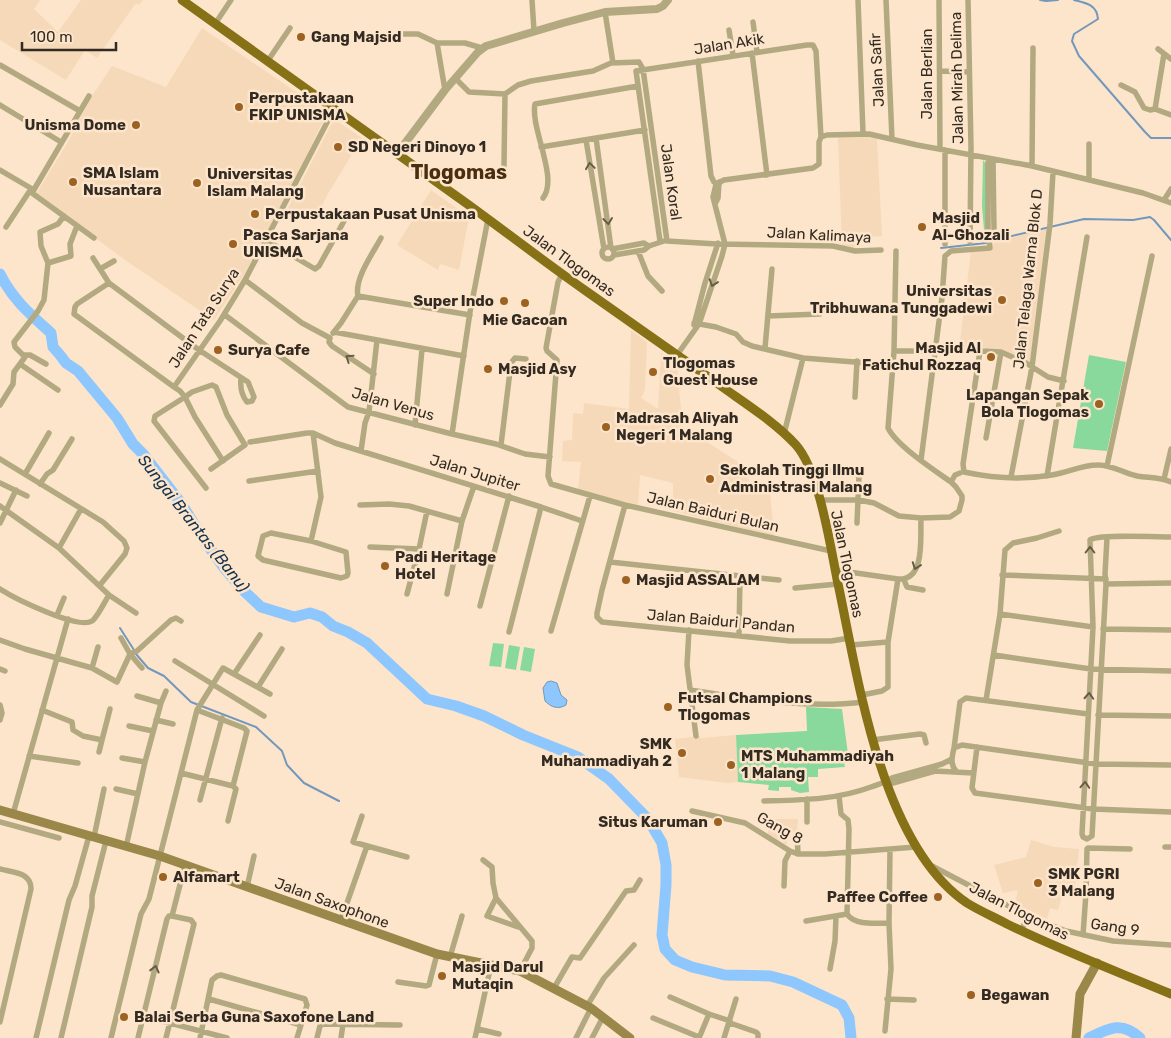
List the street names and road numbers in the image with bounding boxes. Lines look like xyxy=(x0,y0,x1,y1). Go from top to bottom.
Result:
street label: Jalan Mirah Delima xyxy=(947,12,967,144)
street label: Jalan Berlian xyxy=(918,28,936,120)
street label: Jalan Akik xyxy=(692,30,766,58)
street label: Jalan Safir xyxy=(866,32,888,107)
street label: Jalan Koral xyxy=(657,143,685,221)
street label: Jalan Telaga Warna Blok D xyxy=(1010,188,1046,370)
street label: Jalan Tlogomas xyxy=(519,222,619,301)
street label: Jalan Kalimaya xyxy=(766,223,872,247)
street label: Jalan Tata Surya xyxy=(165,265,243,371)
street label: Jalan Venus xyxy=(350,384,437,424)
street label: Jalan Jupiter xyxy=(428,451,523,495)
street label: Jalan Baiduri Bulan xyxy=(645,488,781,536)
street label: Jalan Tlogomas xyxy=(827,509,867,620)
street label: Jalan Baiduri Pandan xyxy=(646,606,796,636)
street label: Gang 8 xyxy=(754,808,806,848)
street label: Jalan Saxophone xyxy=(272,874,392,932)
street label: Jalan Tlogomas xyxy=(966,878,1072,944)
street label: Gang 9 xyxy=(1089,915,1141,939)

